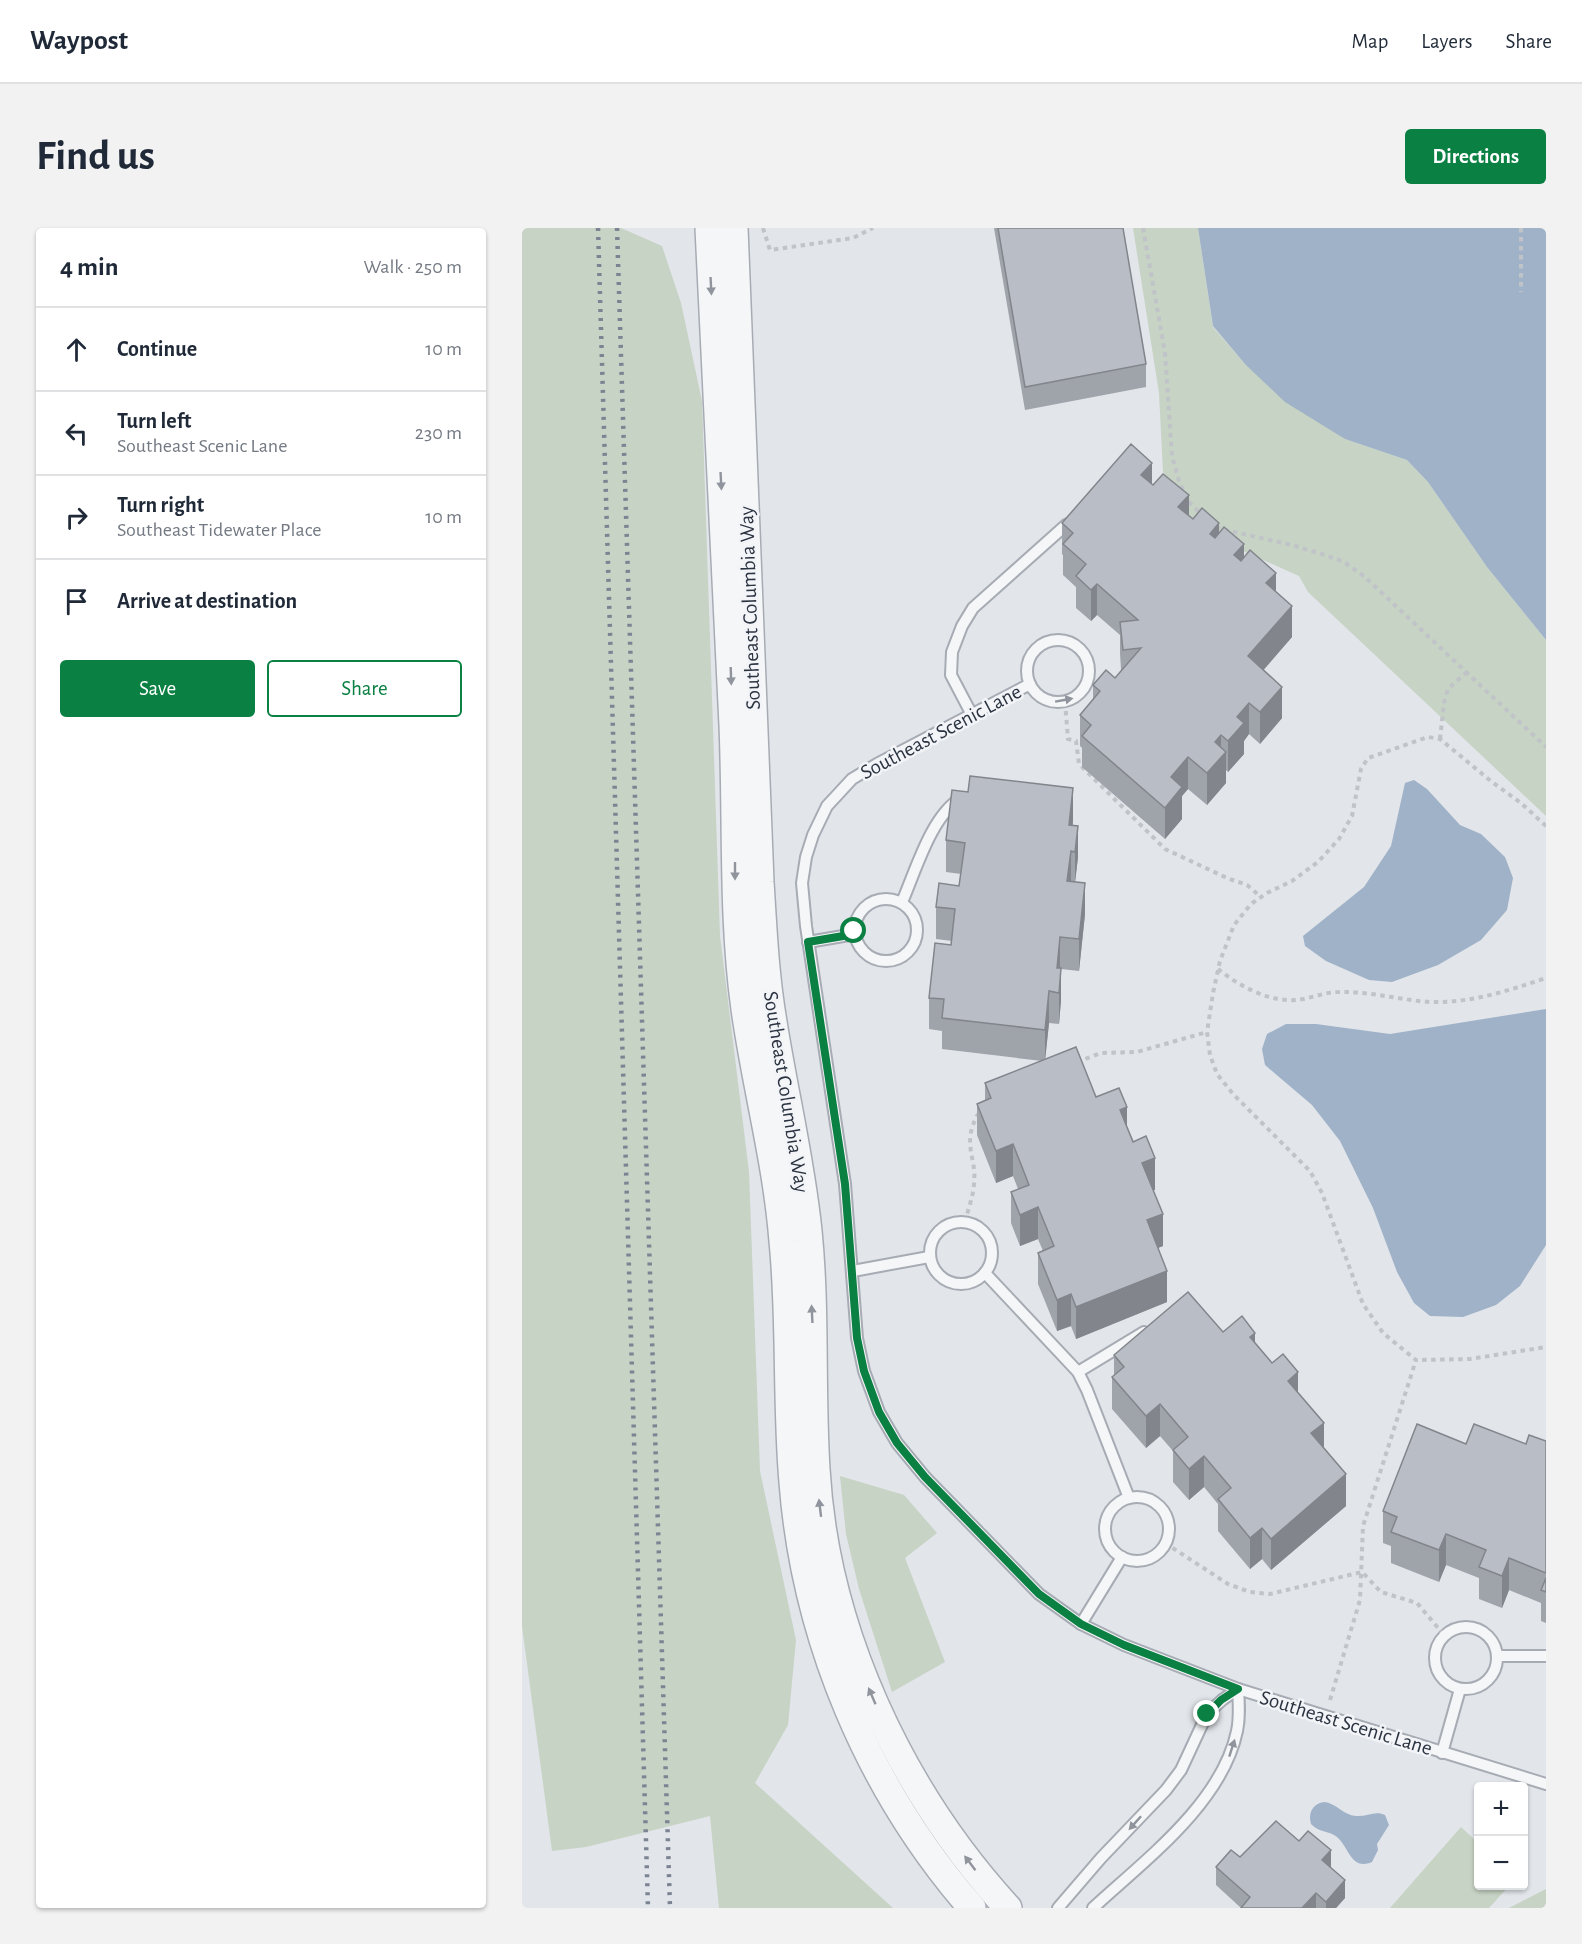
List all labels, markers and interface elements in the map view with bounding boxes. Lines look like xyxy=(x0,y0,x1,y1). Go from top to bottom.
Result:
text: Waypost xyxy=(30,27,128,55)
text: Map xyxy=(1352,31,1388,52)
text: Layers xyxy=(1421,31,1472,52)
text: Share xyxy=(1505,31,1552,52)
button: Directions xyxy=(1405,129,1546,184)
text: Find us xyxy=(36,135,155,177)
text: 4 min xyxy=(60,254,119,280)
text: Walk · 250 m xyxy=(363,257,462,277)
one-way arrow xyxy=(707,277,716,296)
icon: ahead xyxy=(60,333,93,366)
text: Continue xyxy=(117,338,197,360)
text: 10 m xyxy=(425,339,462,359)
text: Turn left xyxy=(117,410,191,432)
icon: left xyxy=(60,417,93,450)
text: 230 m xyxy=(415,423,462,443)
text: Southeast Scenic Lane xyxy=(117,436,287,456)
one-way arrow xyxy=(717,472,726,491)
text: Turn right xyxy=(117,494,204,516)
icon: right xyxy=(60,501,93,534)
street label: Southeast Columbia Way xyxy=(736,506,764,710)
text: 10 m xyxy=(425,507,462,527)
text: Southeast Tidewater Place xyxy=(117,520,322,540)
icon: arrive xyxy=(60,585,93,618)
text: Arrive at destination xyxy=(117,590,297,612)
button: Save xyxy=(60,660,255,717)
button: Share xyxy=(267,660,462,717)
one-way arrow xyxy=(726,666,736,685)
street label: Southeast Scenic Lane xyxy=(857,681,1025,783)
one-way arrow xyxy=(1055,695,1074,704)
one-way arrow xyxy=(730,861,740,880)
route start xyxy=(840,917,866,943)
street label: Southeast Columbia Way xyxy=(760,990,812,1194)
one-way arrow xyxy=(807,1304,816,1323)
one-way arrow xyxy=(816,1499,825,1518)
one-way arrow xyxy=(867,1687,876,1704)
street label: Southeast Scenic Lane xyxy=(1257,1687,1435,1759)
route end xyxy=(1193,1700,1219,1726)
one-way arrow xyxy=(1227,1739,1237,1757)
map controls xyxy=(1474,1782,1528,1890)
button: + xyxy=(1474,1782,1528,1836)
one-way arrow xyxy=(1129,1815,1142,1830)
button: − xyxy=(1474,1836,1528,1890)
one-way arrow xyxy=(964,1856,976,1872)

